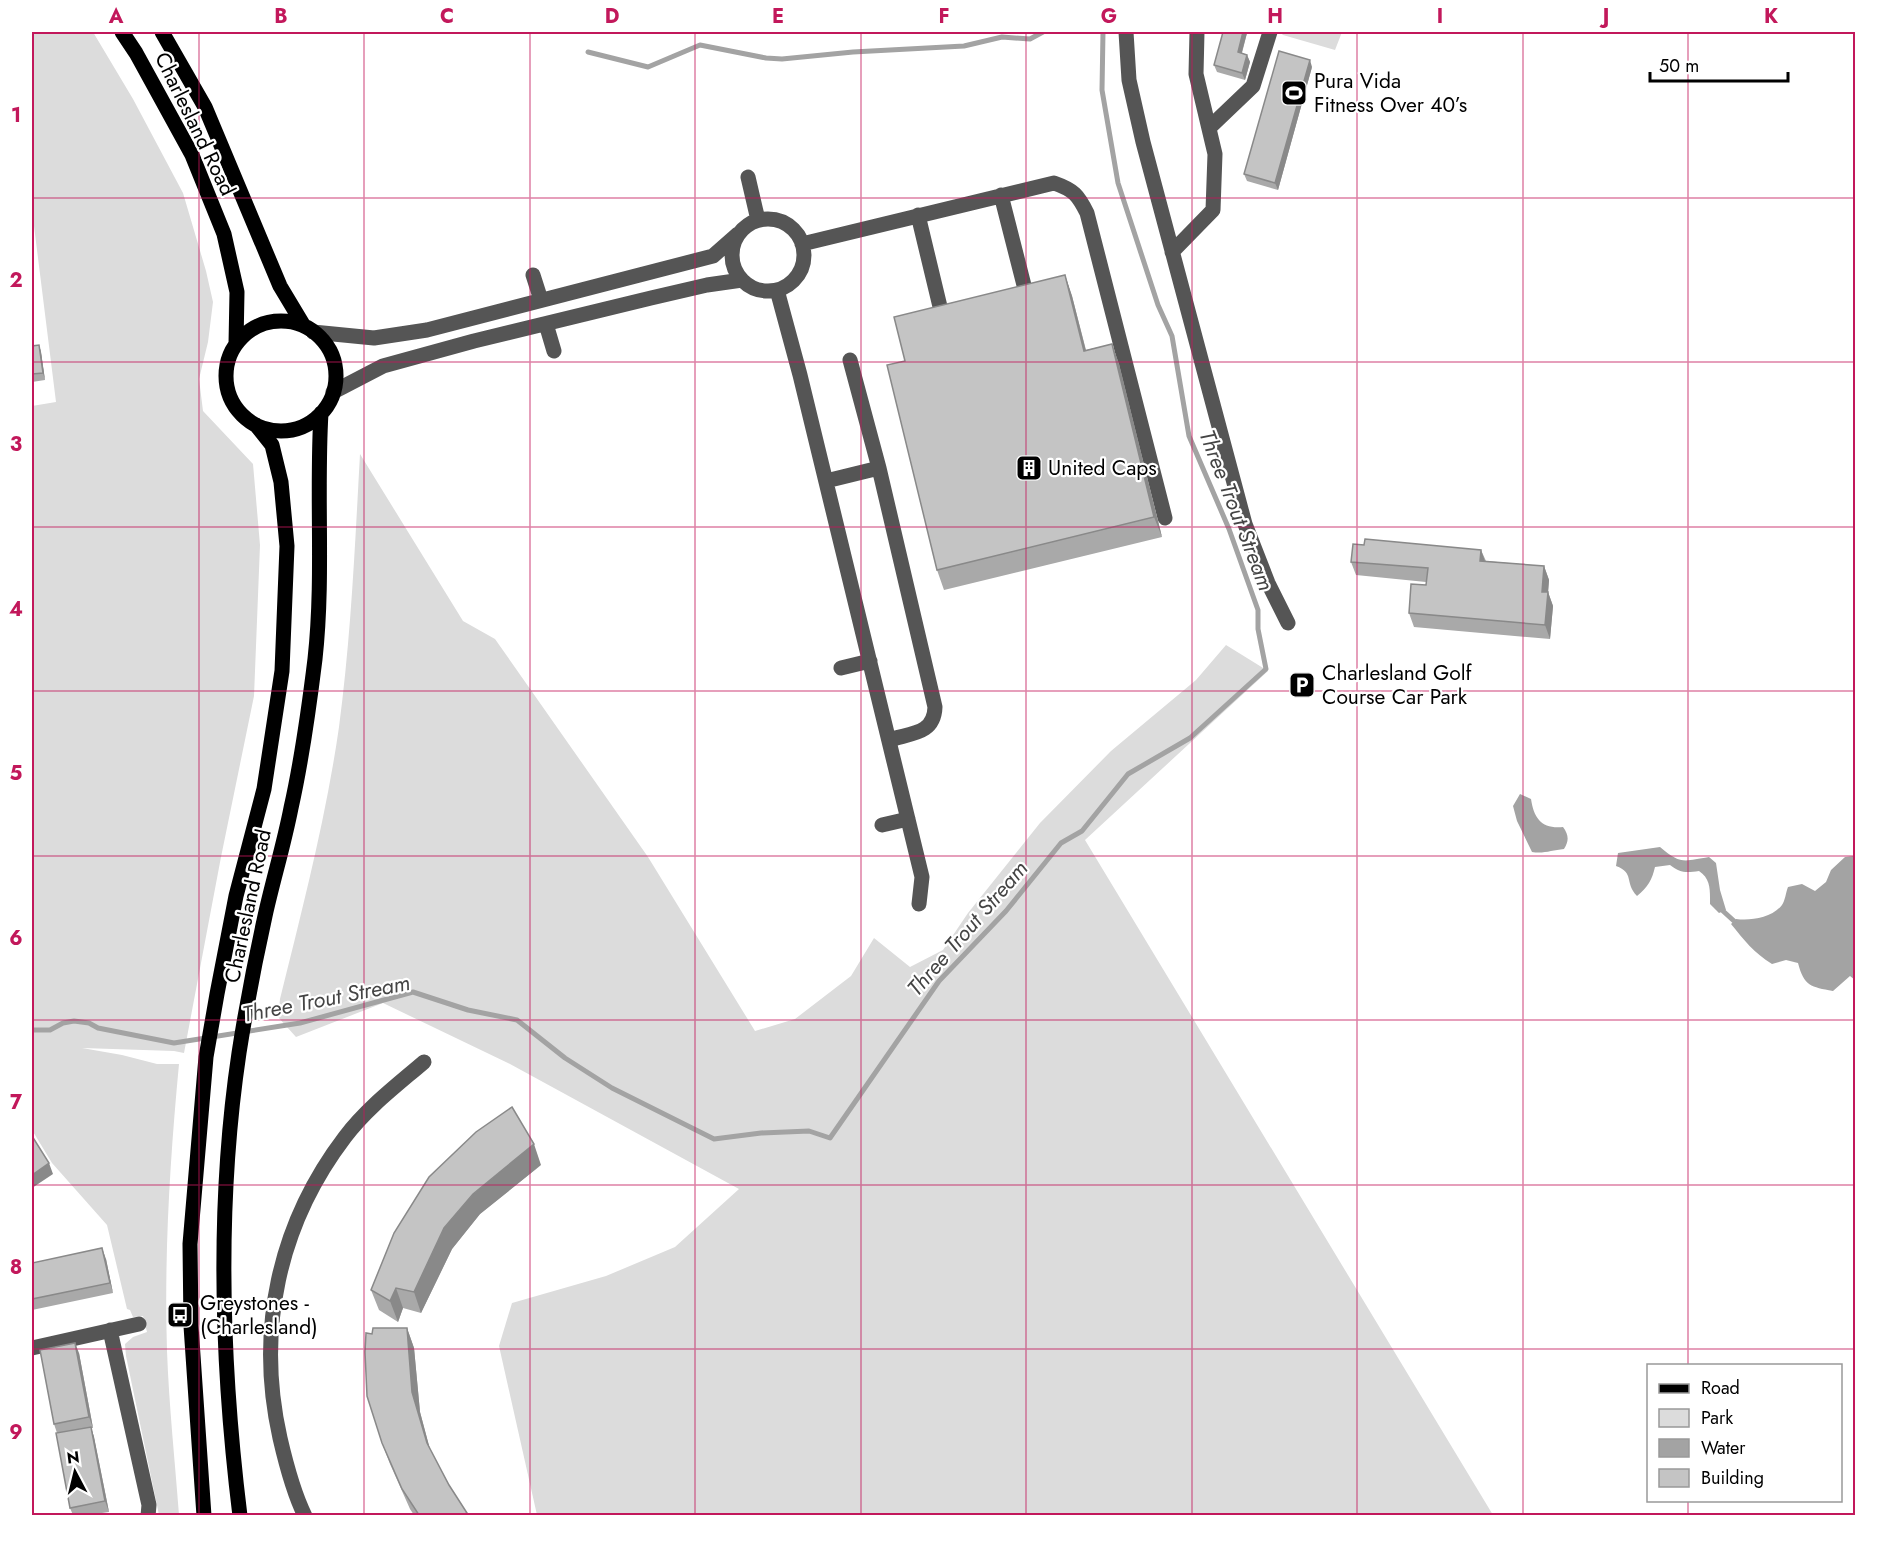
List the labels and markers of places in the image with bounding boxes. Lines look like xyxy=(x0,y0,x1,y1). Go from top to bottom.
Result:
place label: Pura Vida Fitness Over 40’s xyxy=(1314,66,1467,120)
sports icon: Pura Vida Fitness Over 40’s xyxy=(1279,78,1309,108)
building icon: United Caps xyxy=(1014,453,1044,483)
place label: United Caps xyxy=(1048,453,1157,483)
place label: Charlesland Golf Course Car Park xyxy=(1322,658,1473,712)
parking icon: Charlesland Golf Course Car Park xyxy=(1287,670,1317,700)
place label: Greystones - (Charlesland) xyxy=(200,1288,318,1342)
bus stop icon: Greystones - (Charlesland) xyxy=(165,1300,195,1330)

